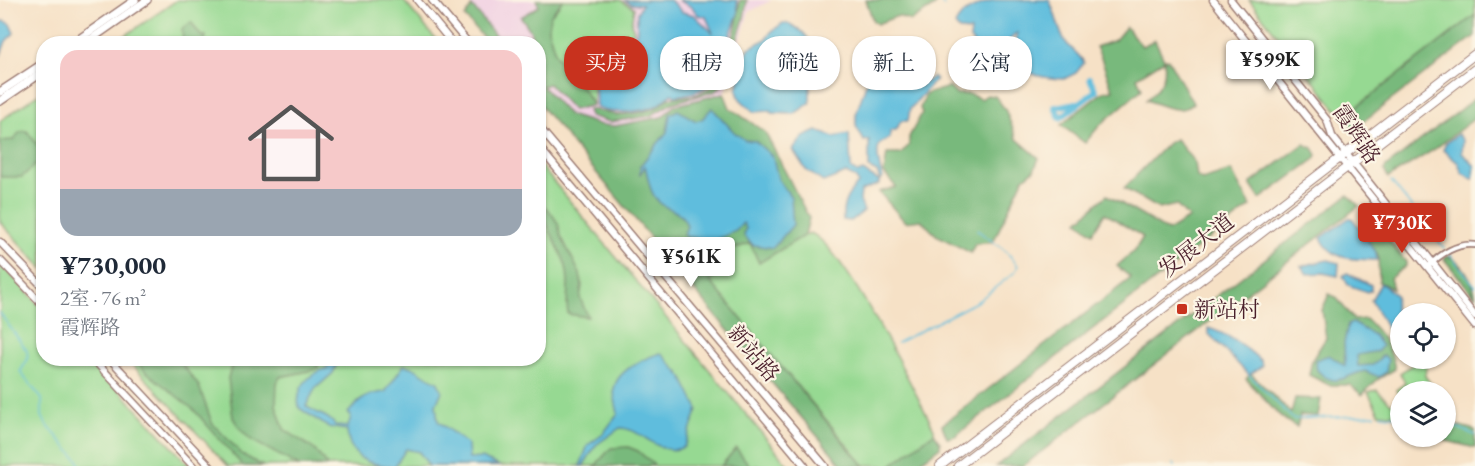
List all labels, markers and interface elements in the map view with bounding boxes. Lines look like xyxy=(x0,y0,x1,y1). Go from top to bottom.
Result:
chip: 买房 xyxy=(564,36,648,90)
chip: 租房 xyxy=(660,36,744,90)
chip: 筛选 xyxy=(756,36,840,90)
chip: 新上 xyxy=(852,36,936,90)
chip: 公寓 xyxy=(948,36,1032,90)
pin: ¥599K xyxy=(1228,40,1312,91)
text: ¥599K xyxy=(1240,46,1300,72)
icon: home xyxy=(237,89,345,197)
street label: 霞辉路 xyxy=(1326,99,1387,170)
pin: ¥730K xyxy=(1360,203,1444,254)
street label: 发展大道 xyxy=(1153,207,1240,284)
text: ¥730K xyxy=(1372,209,1432,235)
pin: ¥561K xyxy=(649,237,733,288)
text: ¥561K xyxy=(661,243,721,269)
text: ¥730,000 xyxy=(60,248,166,282)
text: 2室 · 76 m² xyxy=(60,285,146,311)
place label: 新站村 xyxy=(1194,295,1260,324)
marker: 新站村 xyxy=(1175,302,1189,316)
map controls xyxy=(1390,303,1456,447)
button: locate xyxy=(1390,303,1456,369)
text: 霞辉路 xyxy=(60,314,120,340)
street label: 新站路 xyxy=(721,319,786,388)
button: layers xyxy=(1390,381,1456,447)

